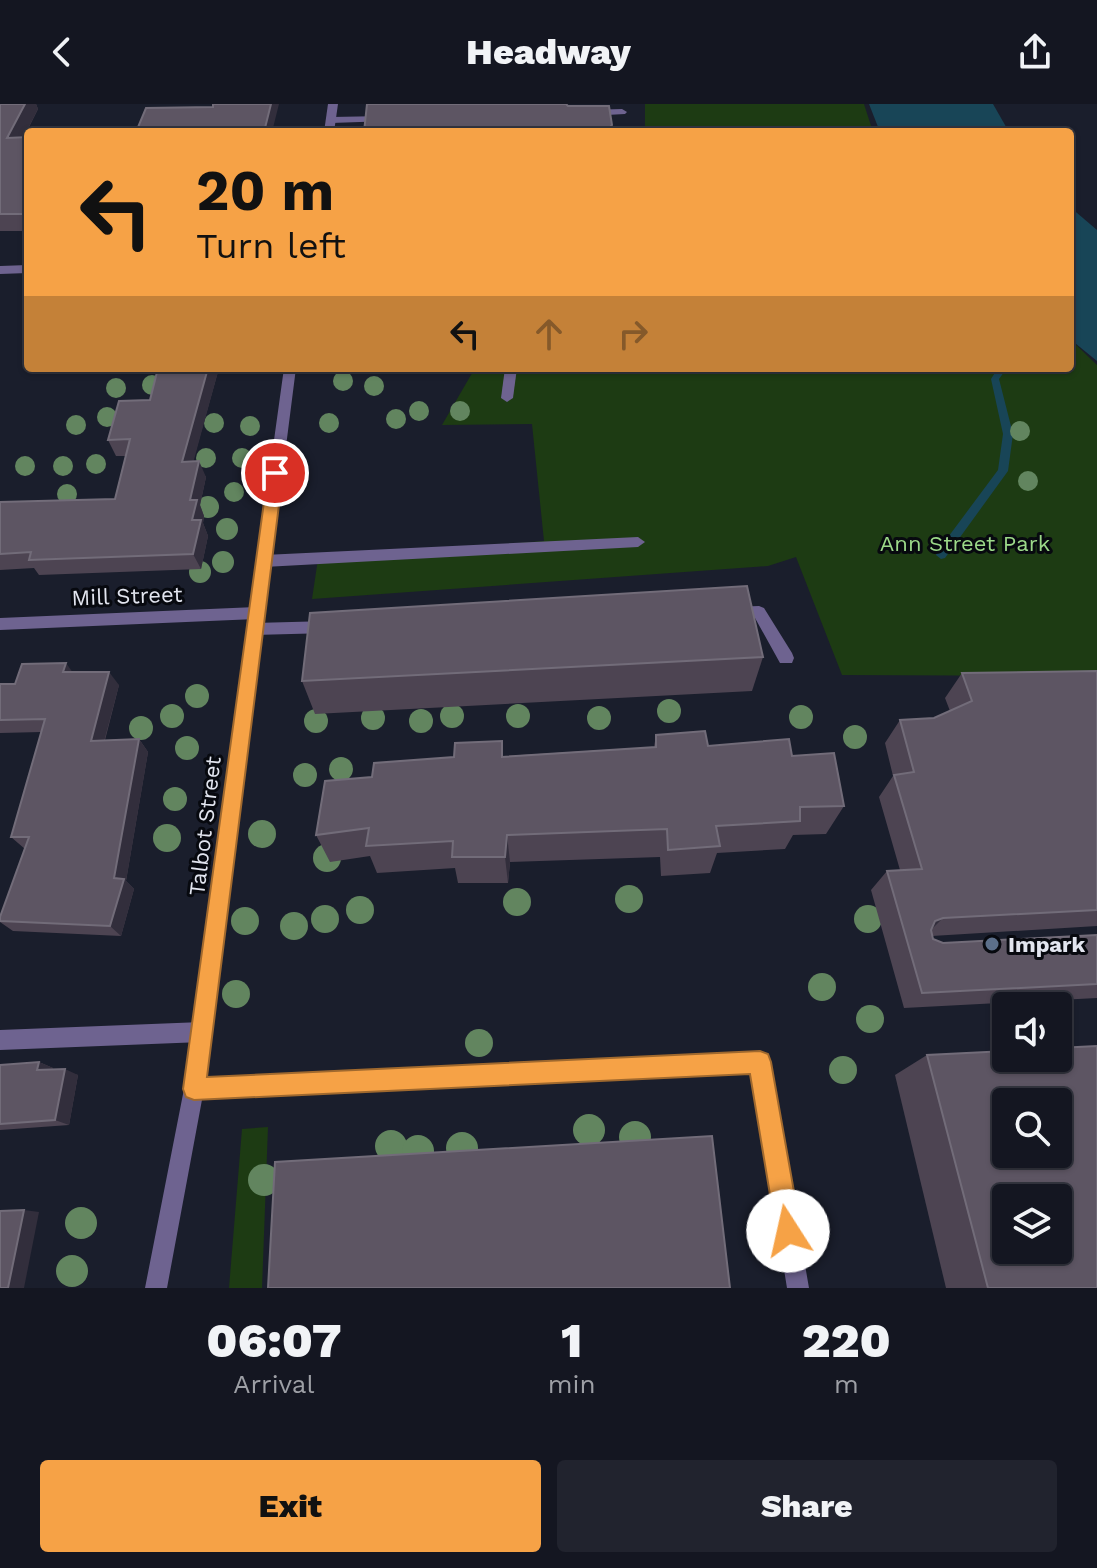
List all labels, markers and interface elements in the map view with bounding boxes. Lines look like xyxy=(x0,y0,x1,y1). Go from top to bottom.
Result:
icon: back xyxy=(40,30,84,74)
icon: share xyxy=(1013,30,1057,74)
text: Headway xyxy=(466,31,631,73)
text: 20 m xyxy=(196,158,334,224)
icon: left xyxy=(64,160,168,264)
text: Turn left xyxy=(196,225,346,267)
icon: left xyxy=(443,312,487,356)
icon: ahead xyxy=(527,312,571,356)
icon: right xyxy=(611,312,655,356)
pin xyxy=(241,439,309,507)
icon: arrive xyxy=(253,451,297,495)
park label: Ann Street Park xyxy=(880,531,1050,556)
street label: Mill Street xyxy=(71,582,183,610)
street label: Talbot Street xyxy=(184,755,226,897)
place label: Impark xyxy=(1008,932,1086,957)
marker: Impark xyxy=(983,935,1001,953)
map controls xyxy=(992,992,1072,1264)
button: sound xyxy=(992,992,1072,1072)
button: search xyxy=(992,1088,1072,1168)
button: layers xyxy=(992,1184,1072,1264)
position arrow xyxy=(746,1189,830,1273)
text: 06:07 xyxy=(206,1312,342,1369)
text: 1 xyxy=(561,1312,582,1369)
text: 220 xyxy=(802,1312,891,1369)
text: Arrival xyxy=(233,1369,314,1399)
text: min xyxy=(548,1369,596,1399)
text: m xyxy=(834,1369,859,1399)
button: Exit xyxy=(40,1460,541,1552)
button: Share xyxy=(557,1460,1057,1552)

